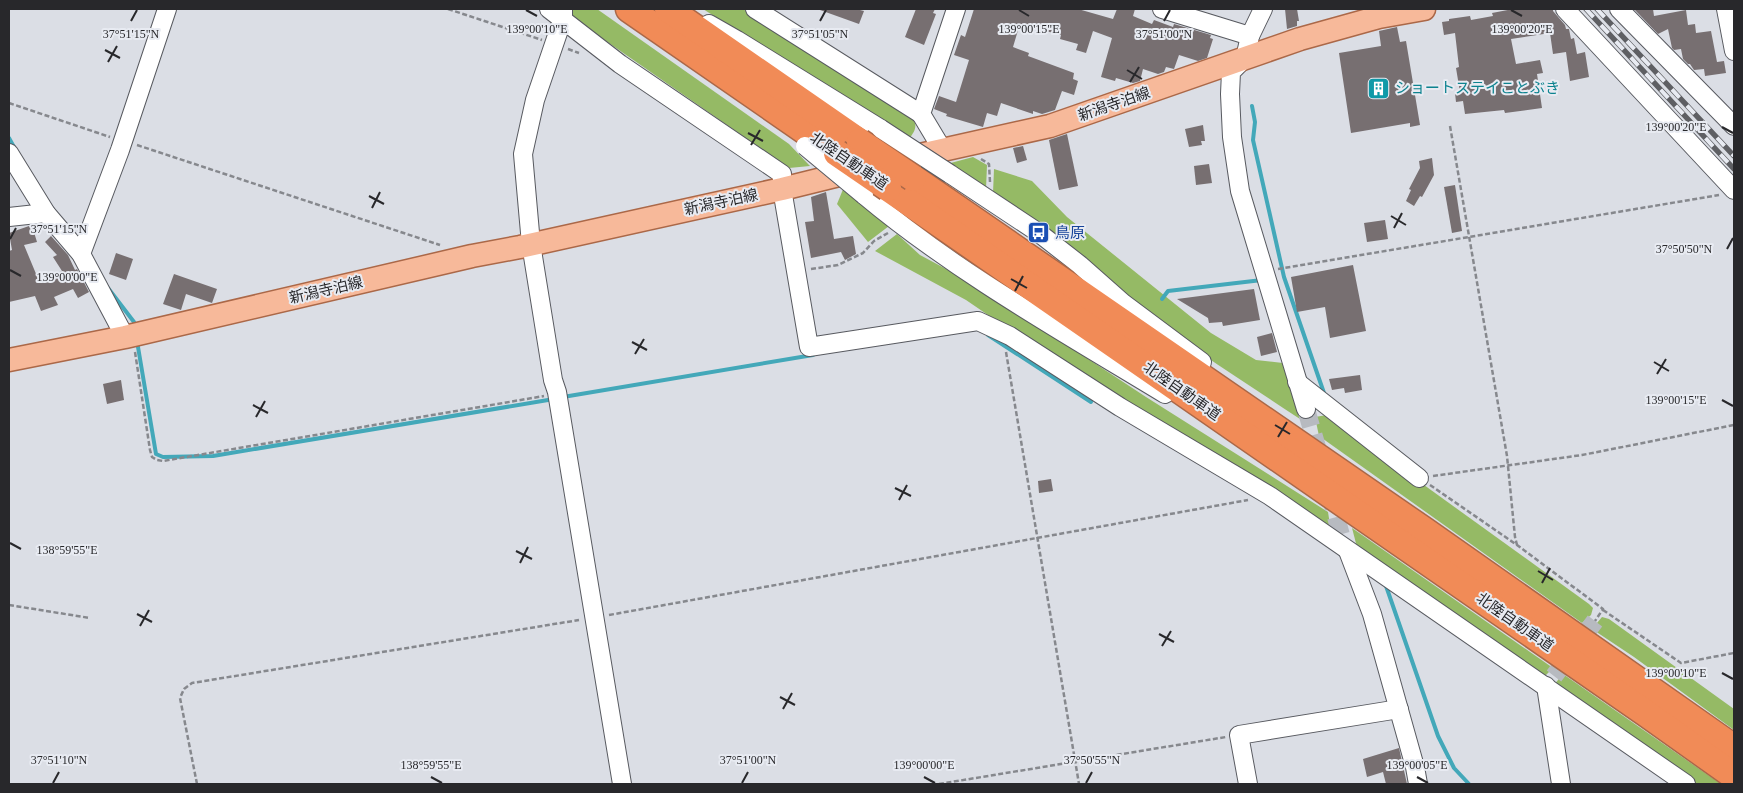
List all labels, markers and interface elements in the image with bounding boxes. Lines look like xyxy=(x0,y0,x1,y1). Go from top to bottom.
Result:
text: 139°00'10"E xyxy=(506,22,568,36)
text: 139°00'15"E xyxy=(998,22,1060,36)
text: 139°00'20"E xyxy=(1491,22,1553,36)
text: 37°51'15"N xyxy=(103,27,160,41)
text: 37°51'05"N xyxy=(792,27,849,41)
text: 37°51'00"N xyxy=(1136,27,1193,41)
building icon: ショートステイことぶき xyxy=(1367,76,1391,100)
place label: ショートステイことぶき xyxy=(1395,80,1560,96)
street label: 新潟寺泊線 xyxy=(1076,84,1152,124)
text: 139°00'20"E xyxy=(1645,120,1707,134)
street label: 北陸自動車道 xyxy=(807,128,891,193)
street label: 新潟寺泊線 xyxy=(683,186,759,218)
bus stop icon: 鳥原 xyxy=(1027,221,1051,245)
text: 37°51'15"N xyxy=(31,222,88,236)
place label: 鳥原 xyxy=(1055,225,1085,241)
text: 37°50'50"N xyxy=(1656,242,1713,256)
text: 139°00'00"E xyxy=(36,270,98,284)
street label: 新潟寺泊線 xyxy=(288,274,364,306)
street label: 北陸自動車道 xyxy=(1141,358,1224,423)
text: 139°00'15"E xyxy=(1645,393,1707,407)
text: 138°59'55"E xyxy=(36,543,98,557)
street label: 北陸自動車道 xyxy=(1474,589,1557,654)
text: 139°00'10"E xyxy=(1645,666,1707,680)
text: 37°51'10"N xyxy=(31,753,88,767)
text: 37°51'00"N xyxy=(720,753,777,767)
text: 37°50'55"N xyxy=(1064,753,1121,767)
text: 138°59'55"E xyxy=(400,758,462,772)
text: 139°00'00"E xyxy=(893,758,955,772)
text: 139°00'05"E xyxy=(1386,758,1448,772)

